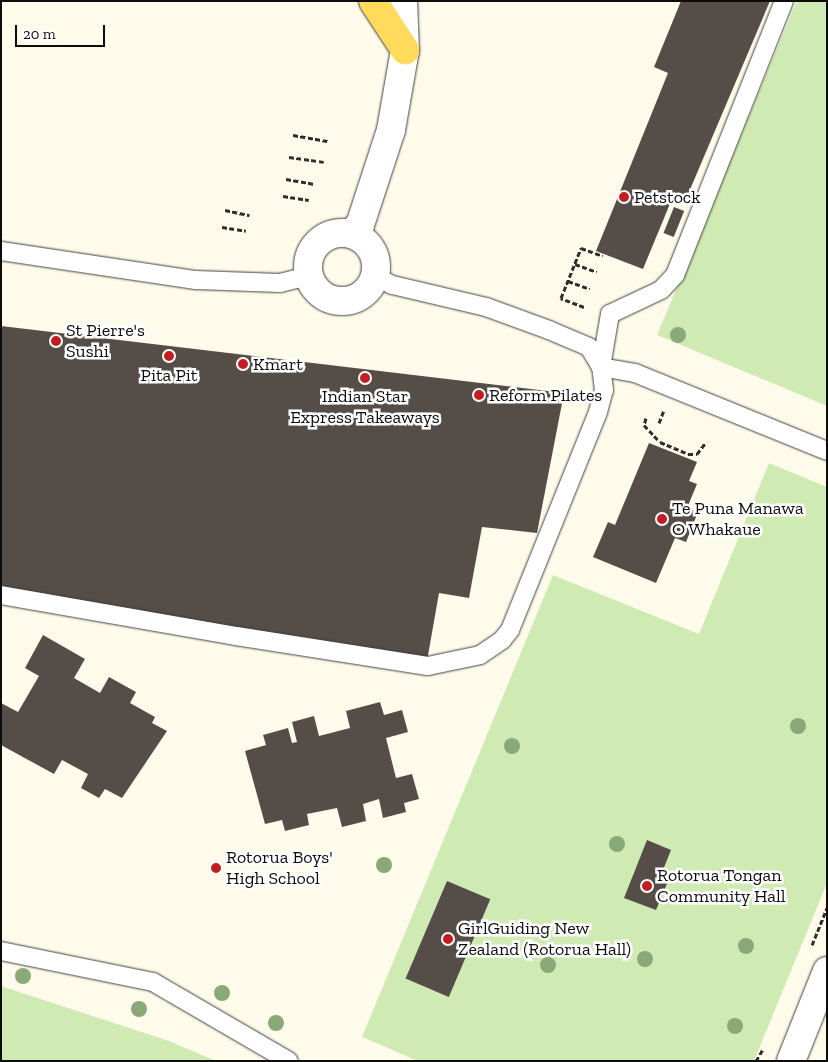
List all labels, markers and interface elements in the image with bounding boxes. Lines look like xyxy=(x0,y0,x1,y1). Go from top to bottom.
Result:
scale bar xyxy=(18,15,108,47)
text: 20 m xyxy=(23,25,56,43)
place label: Petstock xyxy=(634,186,701,208)
marker: Petstock xyxy=(618,191,630,203)
place label: St Pierre's Sushi xyxy=(66,320,145,362)
marker: St Pierre's Sushi xyxy=(50,335,62,347)
marker: Pita Pit xyxy=(163,350,175,362)
place label: Kmart xyxy=(253,353,303,375)
marker: Kmart xyxy=(237,358,249,370)
place label: Pita Pit xyxy=(141,364,197,386)
marker: Indian Star Express Takeaways xyxy=(359,372,371,384)
place label: Reform Pilates xyxy=(489,384,602,406)
place label: Indian Star Express Takeaways xyxy=(290,386,440,428)
marker: Reform Pilates xyxy=(473,389,485,401)
place label: Te Puna Manawa O Whakaue xyxy=(672,498,804,540)
marker: Te Puna Manawa O Whakaue xyxy=(656,513,668,525)
place label: Rotorua Boys' High School xyxy=(226,847,333,890)
marker: Rotorua Boys' High School xyxy=(210,862,222,874)
place label: Rotorua Tongan Community Hall xyxy=(657,865,786,908)
marker: Rotorua Tongan Community Hall xyxy=(641,880,653,892)
place label: GirlGuiding New Zealand (Rotorua Hall) xyxy=(458,918,631,961)
marker: GirlGuiding New Zealand (Rotorua Hall) xyxy=(442,933,454,945)

